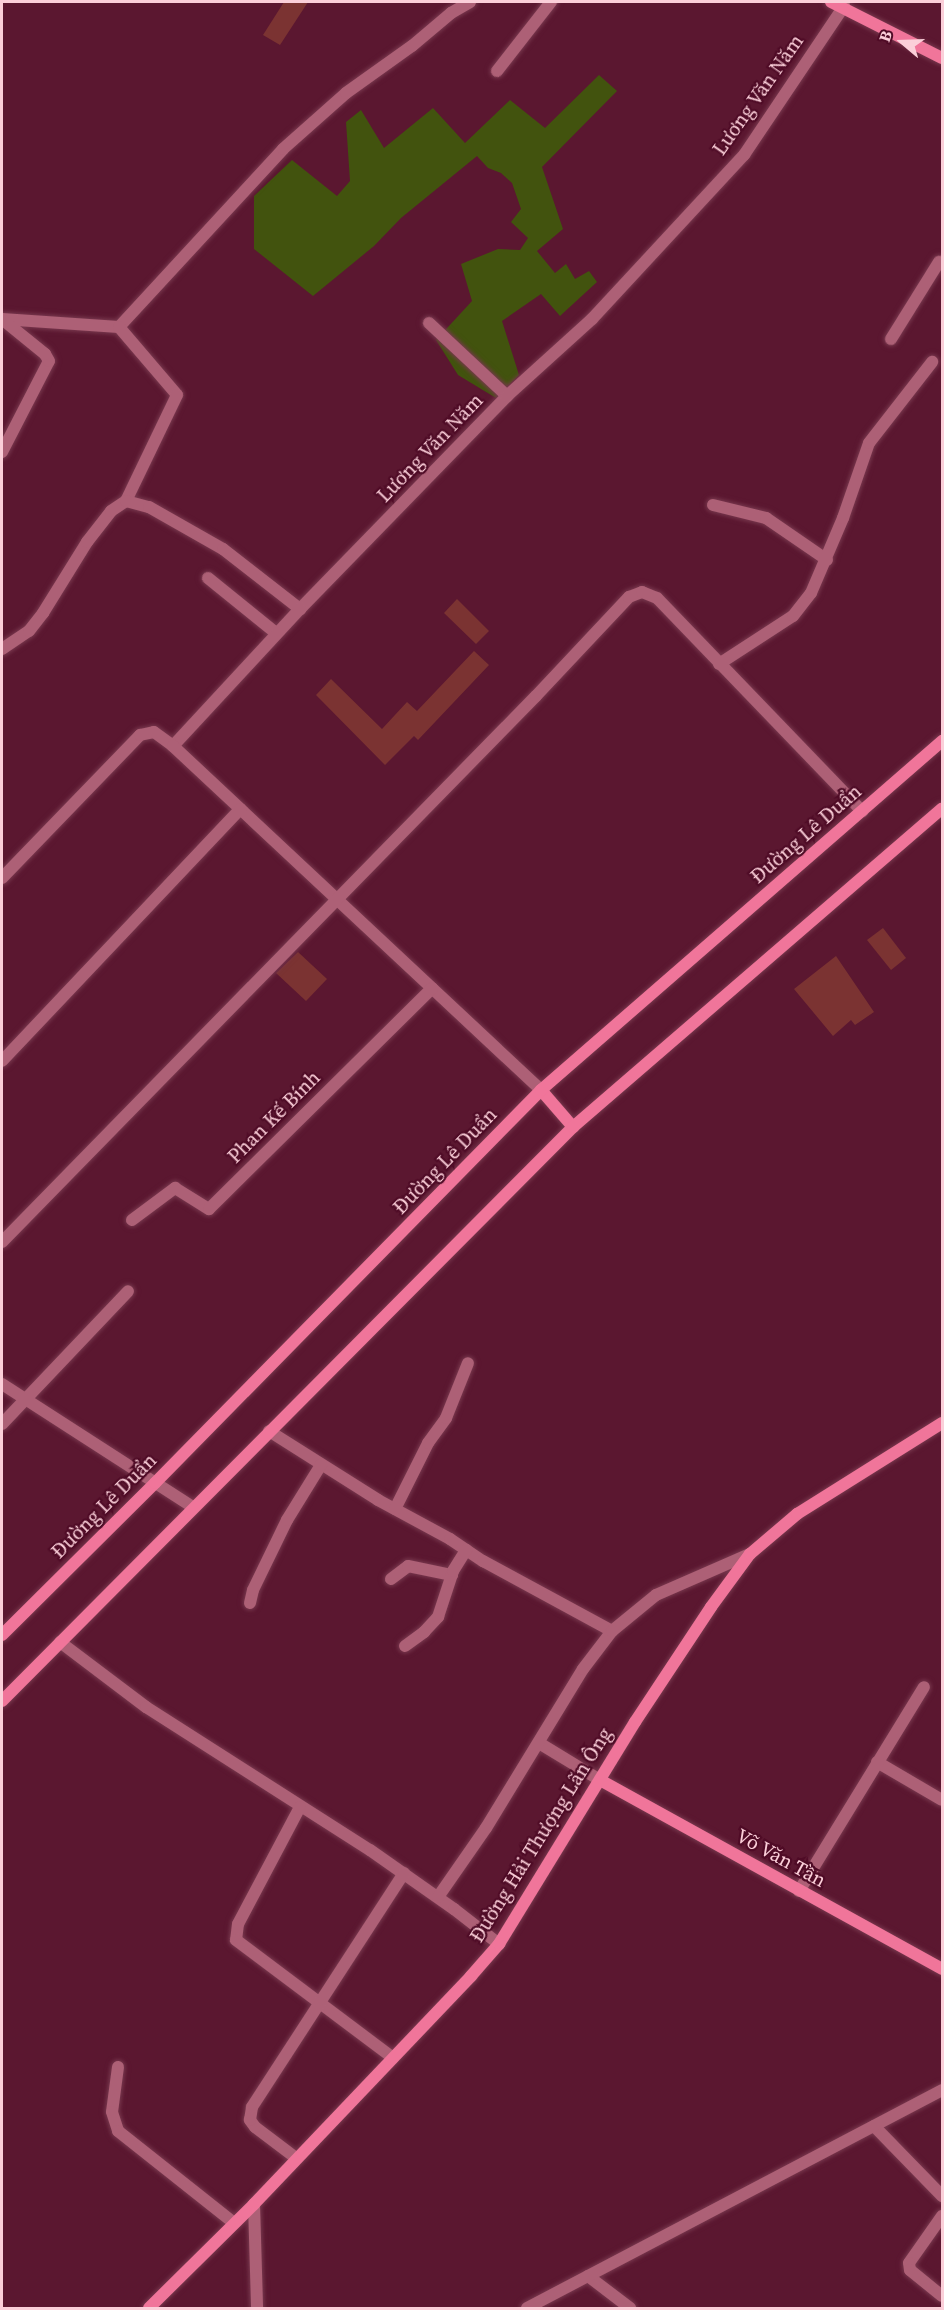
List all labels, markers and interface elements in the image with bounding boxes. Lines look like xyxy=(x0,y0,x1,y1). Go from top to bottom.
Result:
north arrow xyxy=(872,12,932,72)
text: B xyxy=(873,28,897,45)
street label: Lương Văn Năm xyxy=(707,30,809,160)
street label: Lương Văn Năm xyxy=(372,388,488,508)
street label: Đường Lê Duẩn xyxy=(746,779,866,889)
street label: Phan Kế Bính xyxy=(223,1066,325,1168)
street label: Đường Lê Duẩn xyxy=(388,1103,502,1219)
street label: Đường Lê Duẩn xyxy=(46,1448,162,1564)
street label: Đường Hải Thượng Lãn Ông xyxy=(465,1723,617,1947)
street label: Võ Văn Tần xyxy=(731,1823,831,1893)

